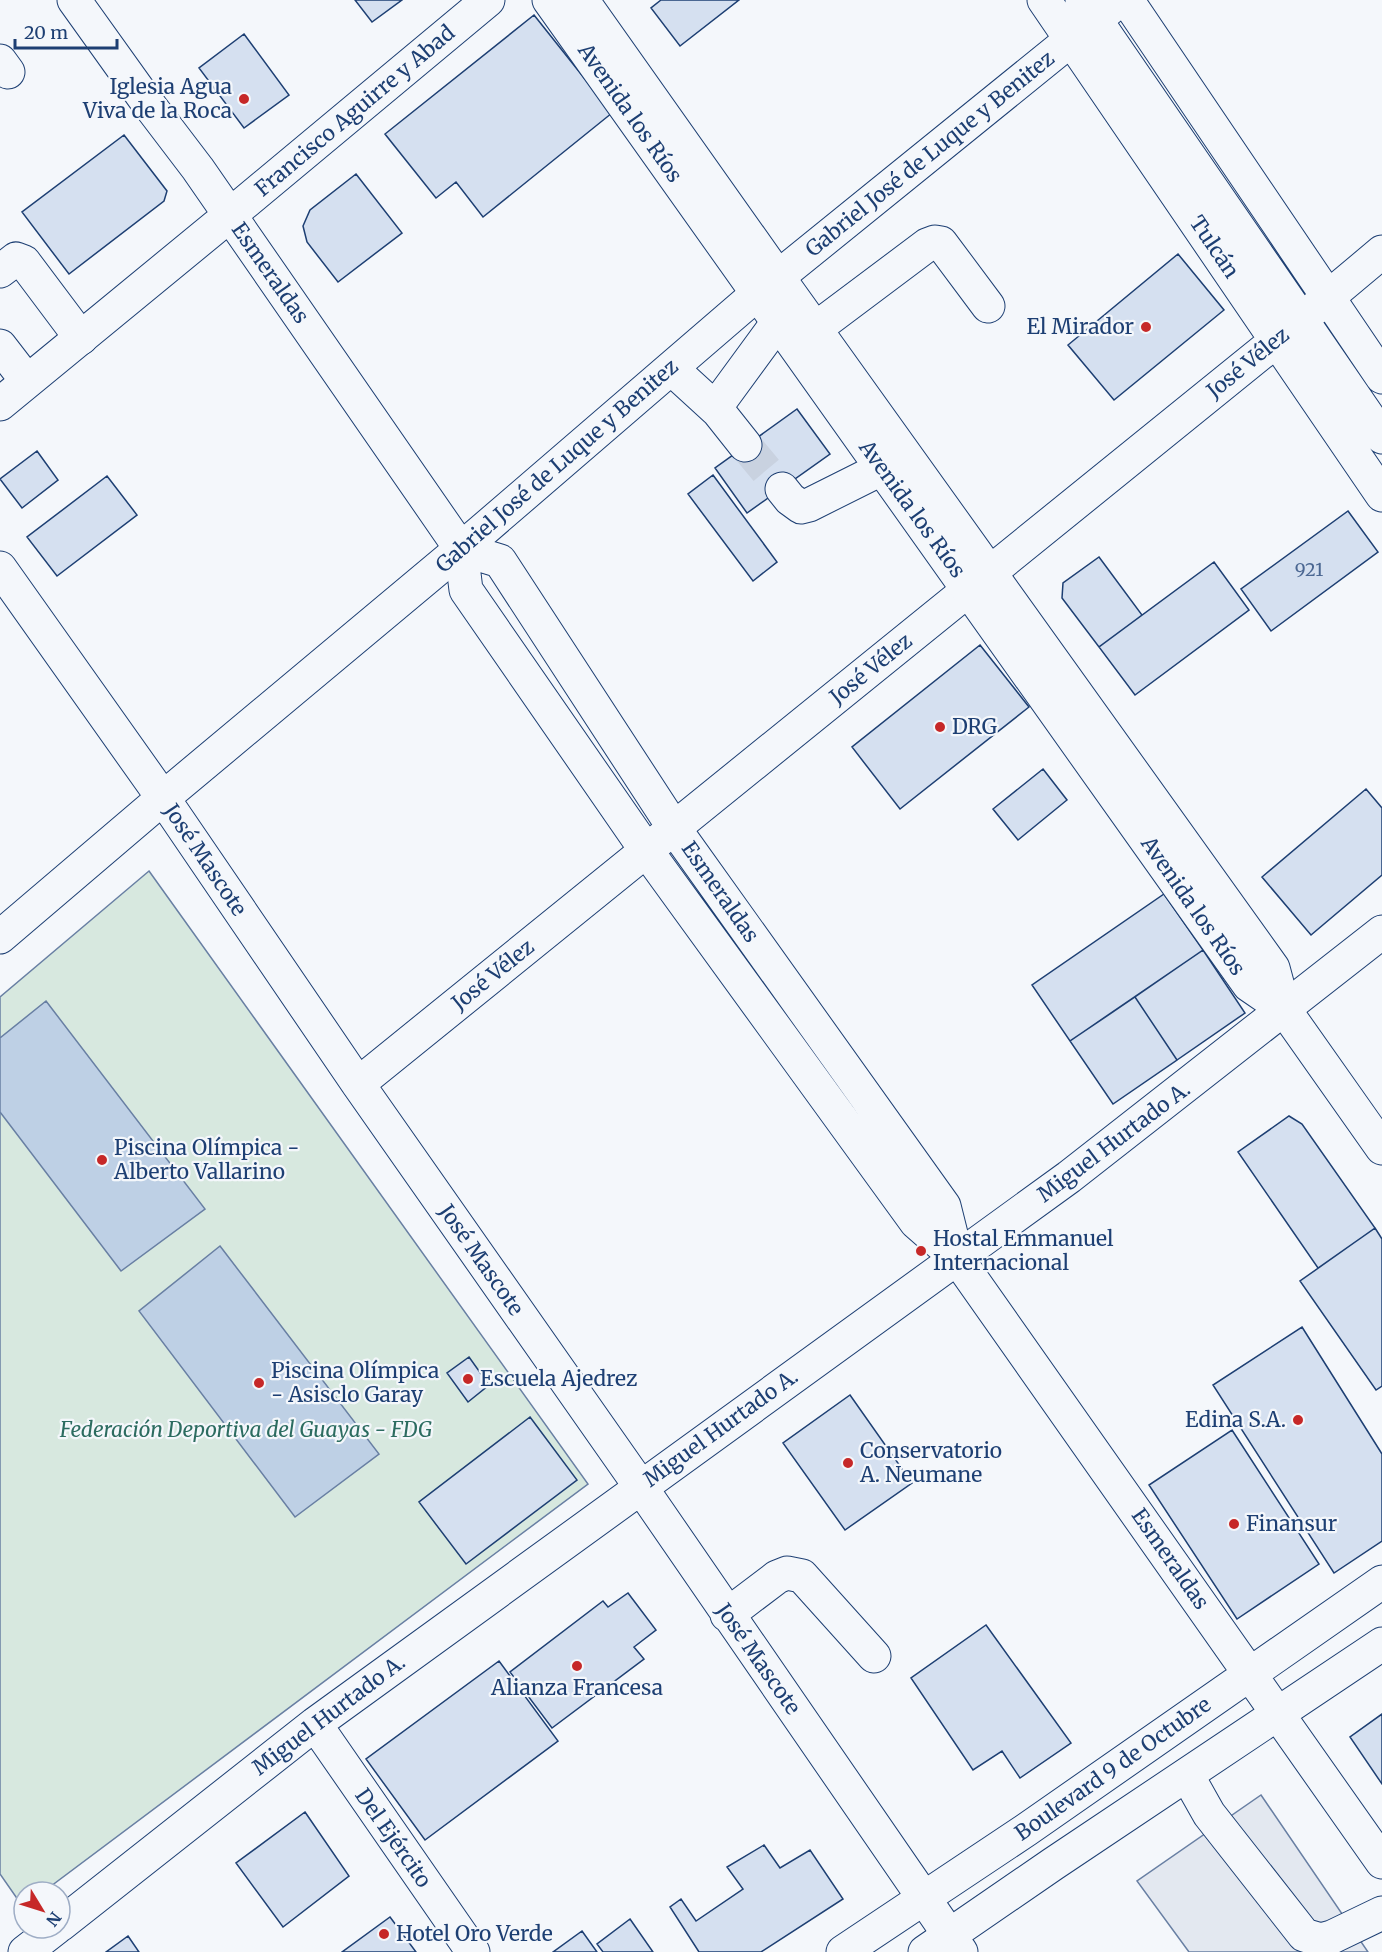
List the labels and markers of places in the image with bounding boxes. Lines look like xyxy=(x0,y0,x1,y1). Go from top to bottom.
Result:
place label: Iglesia Agua Viva de la Roca xyxy=(82,73,232,124)
marker: Iglesia Agua Viva de la Roca xyxy=(237,92,251,106)
place label: El Mirador xyxy=(1026,313,1134,340)
marker: El Mirador xyxy=(1139,320,1153,334)
place label: DRG xyxy=(952,713,997,740)
marker: DRG xyxy=(933,720,947,734)
place label: Piscina Olímpica - Alberto Vallarino xyxy=(113,1134,299,1185)
marker: Piscina Olímpica - Alberto Vallarino xyxy=(95,1153,109,1167)
place label: Hostal Emmanuel Internacional xyxy=(933,1225,1114,1276)
marker: Hostal Emmanuel Internacional xyxy=(914,1244,928,1258)
place label: Piscina Olímpica - Asisclo Garay xyxy=(271,1357,439,1408)
place label: Escuela Ajedrez xyxy=(480,1365,637,1392)
marker: Escuela Ajedrez xyxy=(461,1372,475,1386)
marker: Piscina Olímpica - Asisclo Garay xyxy=(252,1376,266,1390)
place label: Edina S.A. xyxy=(1185,1406,1286,1433)
marker: Edina S.A. xyxy=(1291,1413,1305,1427)
place label: Conservatorio A. Neumane xyxy=(859,1437,1002,1488)
marker: Conservatorio A. Neumane xyxy=(841,1456,855,1470)
place label: Finansur xyxy=(1246,1510,1337,1537)
marker: Finansur xyxy=(1227,1517,1241,1531)
marker: Alianza Francesa xyxy=(570,1659,584,1673)
place label: Alianza Francesa xyxy=(490,1674,663,1701)
place label: Hotel Oro Verde xyxy=(396,1920,553,1947)
marker: Hotel Oro Verde xyxy=(377,1927,391,1941)

